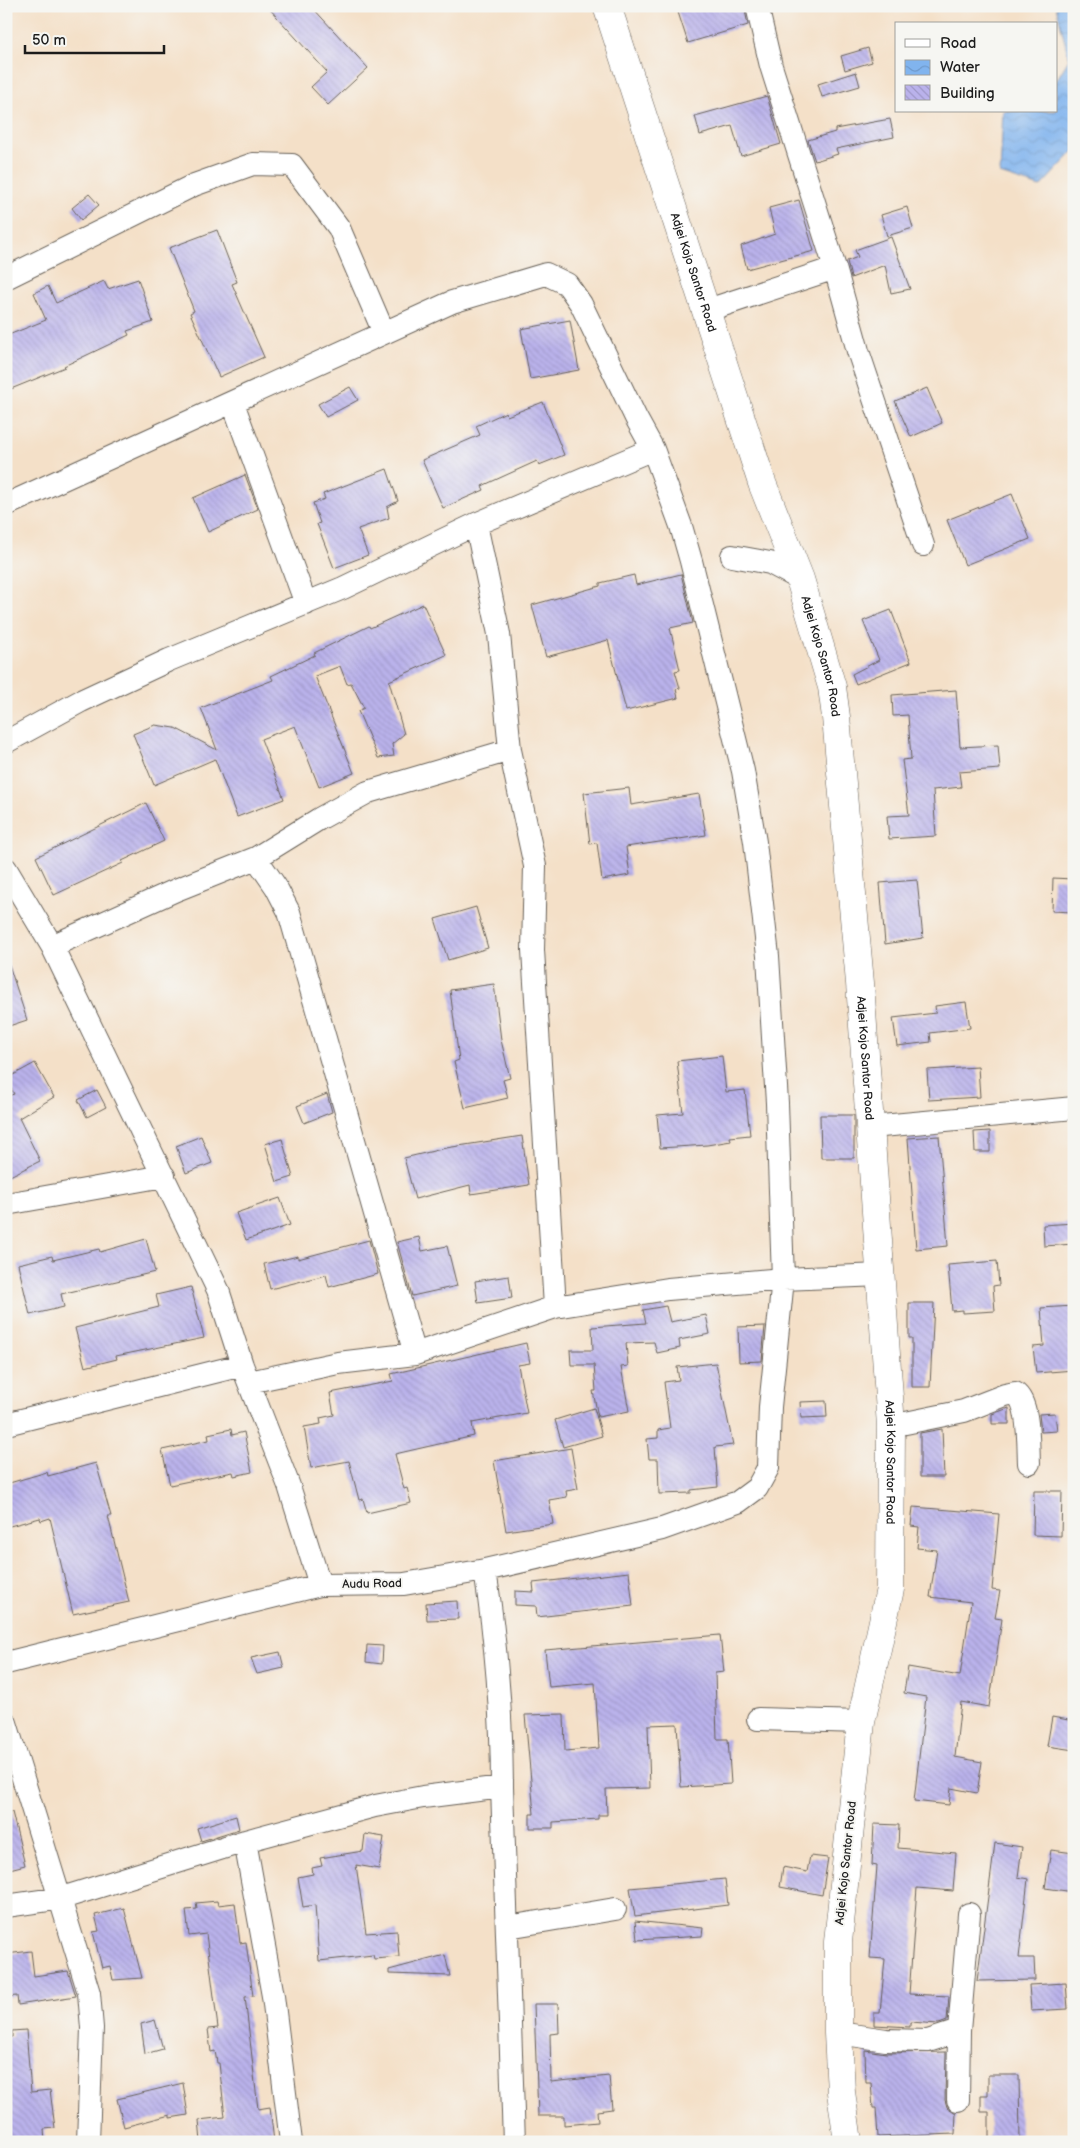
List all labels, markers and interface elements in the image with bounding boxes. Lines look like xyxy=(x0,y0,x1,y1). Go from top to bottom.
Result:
scale bar xyxy=(25,22,164,54)
legend xyxy=(895,22,1058,112)
text: 50 m xyxy=(32,31,66,50)
text: Road xyxy=(940,34,976,53)
text: Water xyxy=(940,58,980,77)
text: Building xyxy=(940,84,995,103)
street label: Adjei Kojo Santor Road xyxy=(667,211,720,334)
street label: Adjei Kojo Santor Road xyxy=(798,594,843,718)
street label: Adjei Kojo Santor Road xyxy=(853,995,877,1121)
street label: Adjei Kojo Santor Road xyxy=(882,1399,899,1525)
street label: Audu Road xyxy=(342,1576,402,1592)
street label: Adjei Kojo Santor Road xyxy=(832,1800,860,1926)

